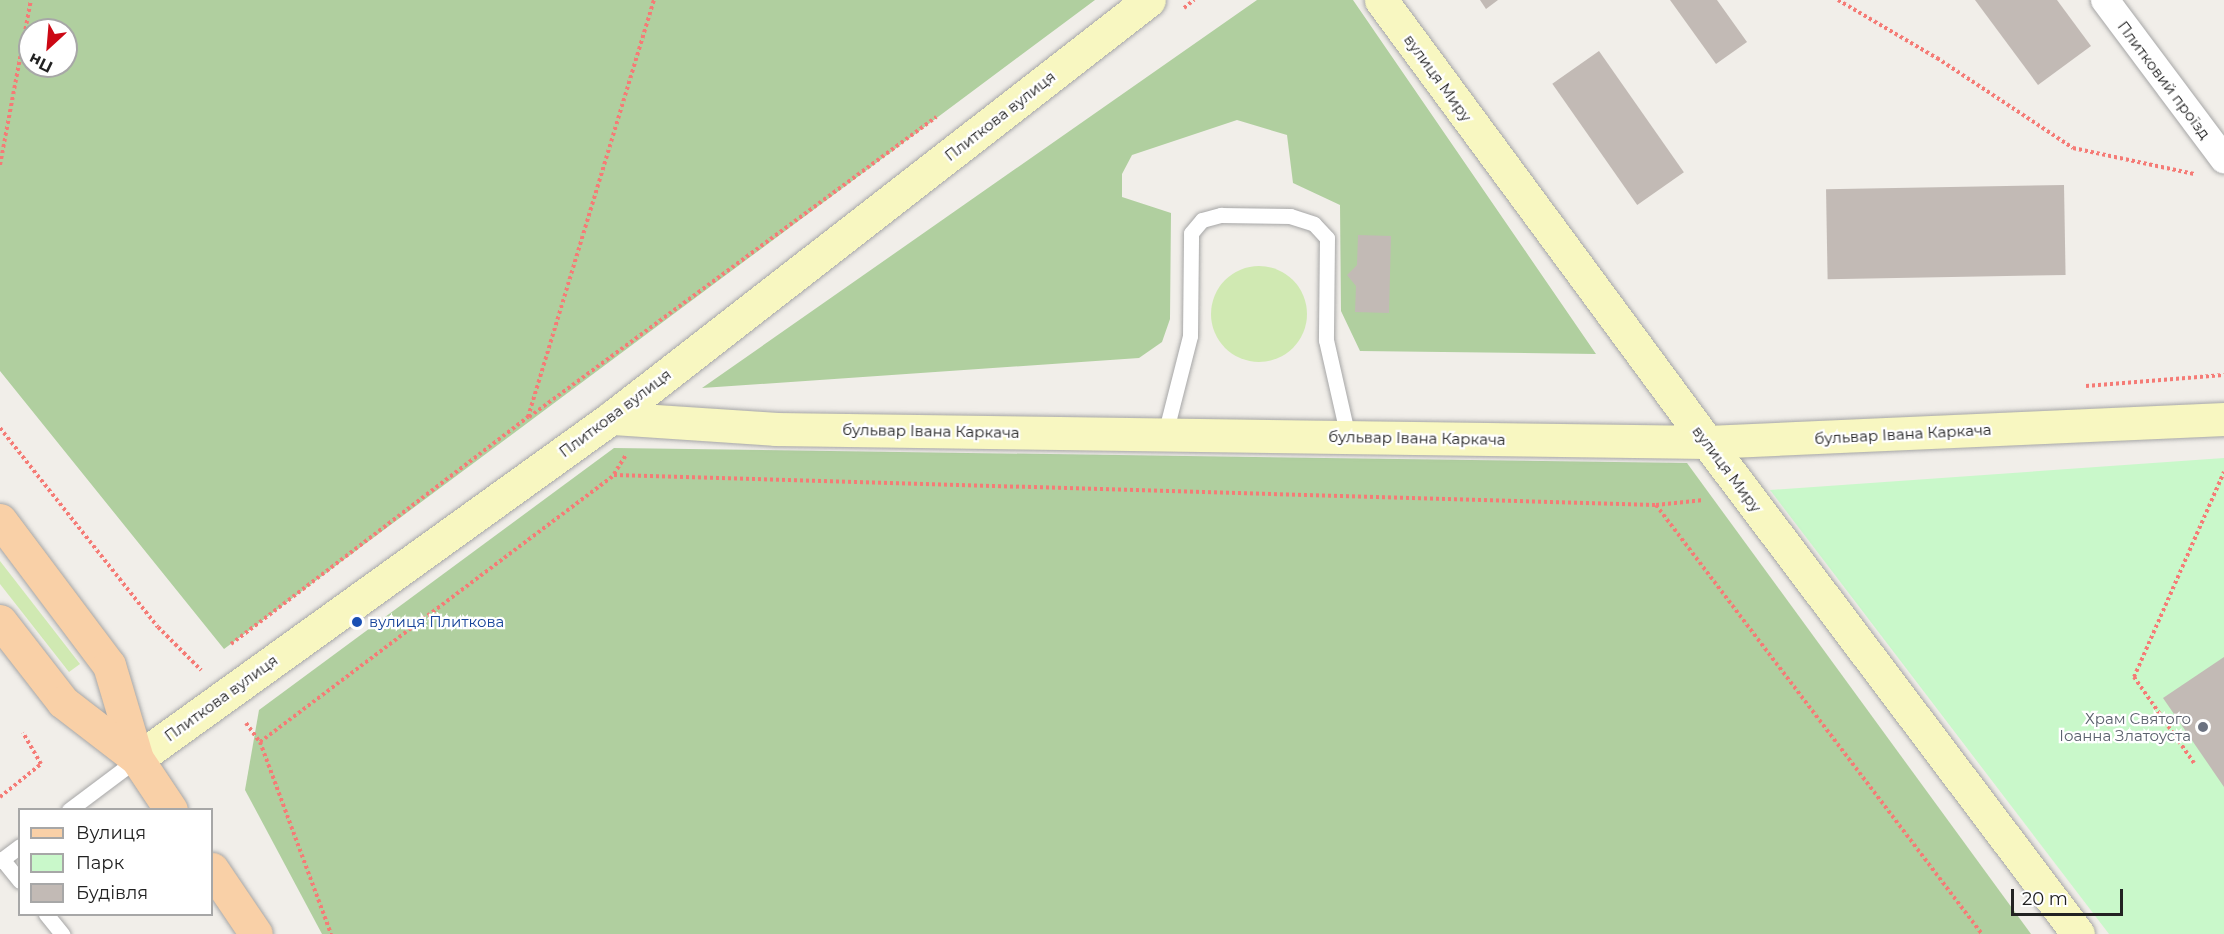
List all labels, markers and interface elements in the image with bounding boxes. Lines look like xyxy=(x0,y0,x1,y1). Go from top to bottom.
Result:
north arrow xyxy=(18,18,78,78)
street label: Плитковий проїзд xyxy=(2114,18,2214,142)
street label: вулиця Миру xyxy=(1400,31,1476,125)
text: Пн xyxy=(26,49,56,77)
street label: Плиткова вулиця xyxy=(941,67,1059,165)
street label: Плиткова вулиця xyxy=(556,365,674,461)
street label: бульвар Івана Каркача xyxy=(842,420,1020,442)
street label: бульвар Івана Каркача xyxy=(1814,420,1992,448)
street label: вулиця Миру xyxy=(1689,422,1765,516)
street label: бульвар Івана Каркача xyxy=(1328,427,1506,449)
place label: вулиця Плиткова xyxy=(369,613,504,631)
marker: вулиця Плиткова xyxy=(350,615,364,629)
street label: Плиткова вулиця xyxy=(161,651,281,745)
place label: Храм Святого Іоанна Златоуста xyxy=(2059,709,2191,744)
marker: Храм Святого Іоанна Златоуста xyxy=(2196,720,2210,734)
legend xyxy=(18,808,213,916)
text: Вулиця xyxy=(76,822,146,844)
text: Парк xyxy=(76,852,124,874)
scale bar xyxy=(2014,877,2126,915)
text: Будівля xyxy=(76,882,148,904)
text: 20 m xyxy=(2022,888,2068,910)

